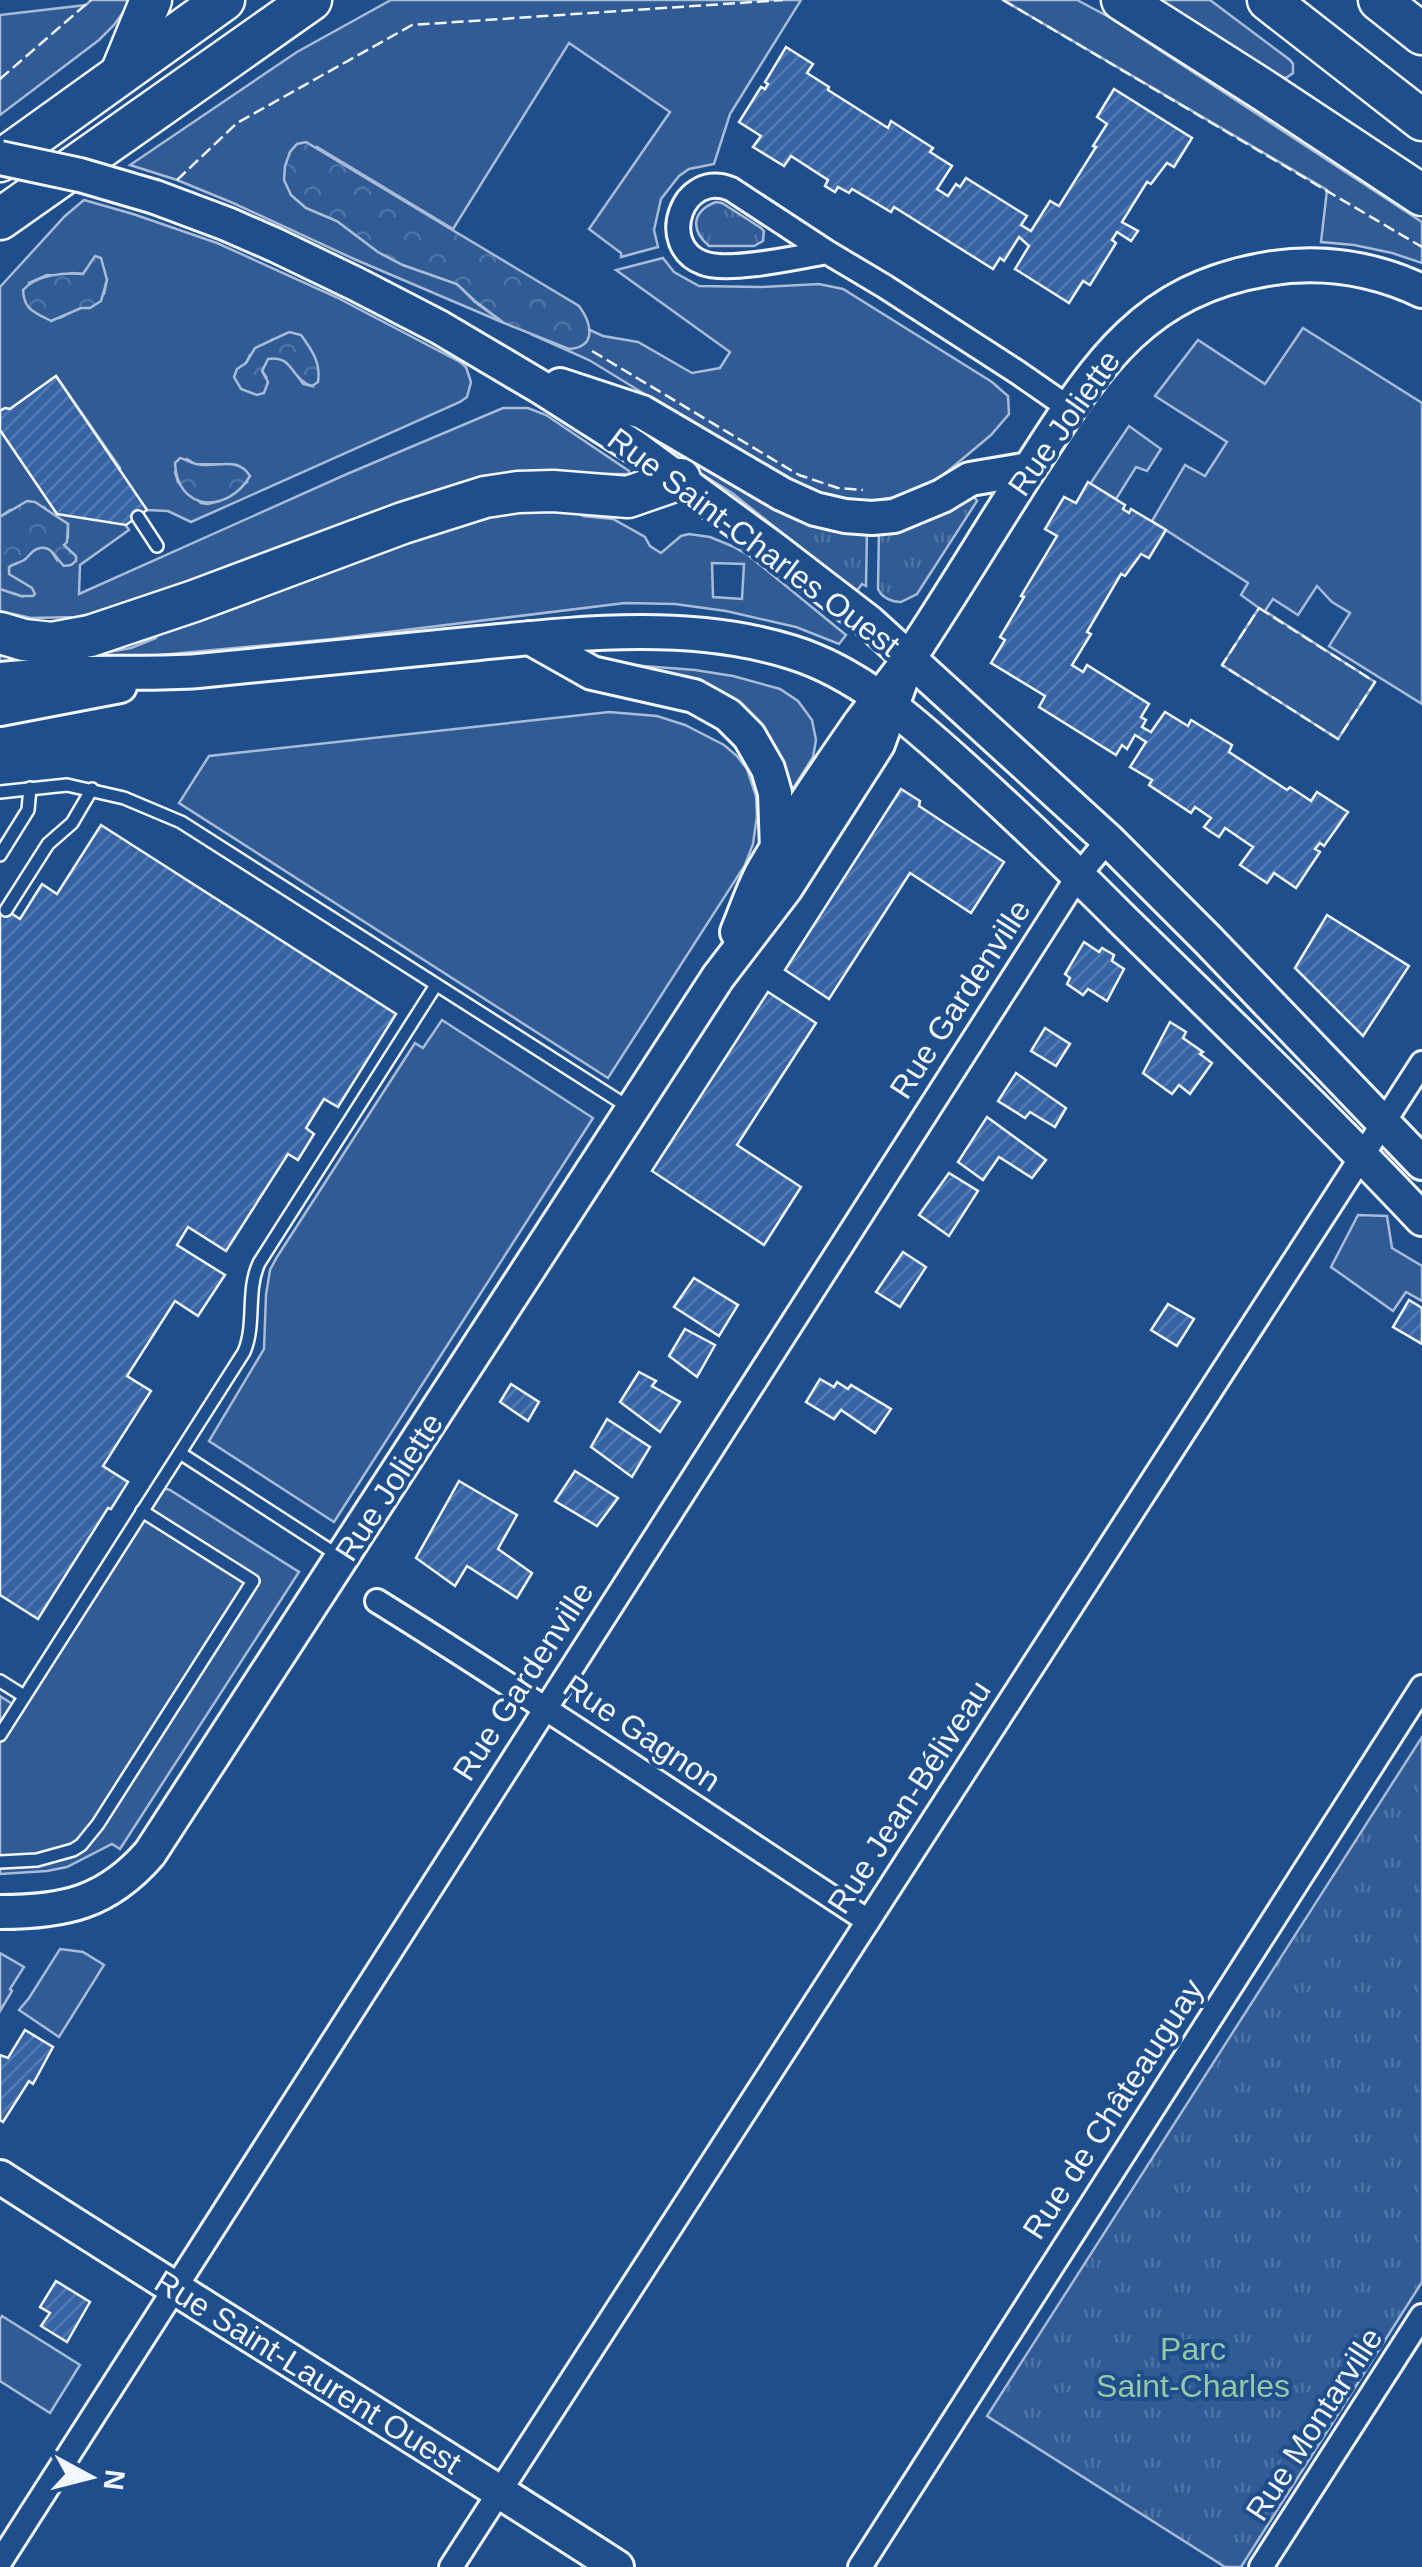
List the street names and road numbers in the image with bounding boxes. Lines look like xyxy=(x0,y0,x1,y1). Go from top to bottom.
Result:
street label: Rue Joliette xyxy=(1001,343,1127,503)
street label: Rue Saint-Charles Ouest xyxy=(601,421,907,663)
street label: Rue Gardenville xyxy=(882,893,1038,1105)
street label: Rue Joliette xyxy=(328,1406,450,1568)
street label: Rue Gardenville xyxy=(445,1575,601,1787)
street label: Rue Gagnon xyxy=(557,1667,727,1799)
street label: Rue Jean-Béliveau xyxy=(820,1674,998,1920)
street label: Rue de Châteauguay xyxy=(1016,1972,1210,2246)
street label: Rue Saint-Laurent Ouest xyxy=(148,2263,468,2481)
street label: Rue Montarville xyxy=(1238,2321,1390,2527)

